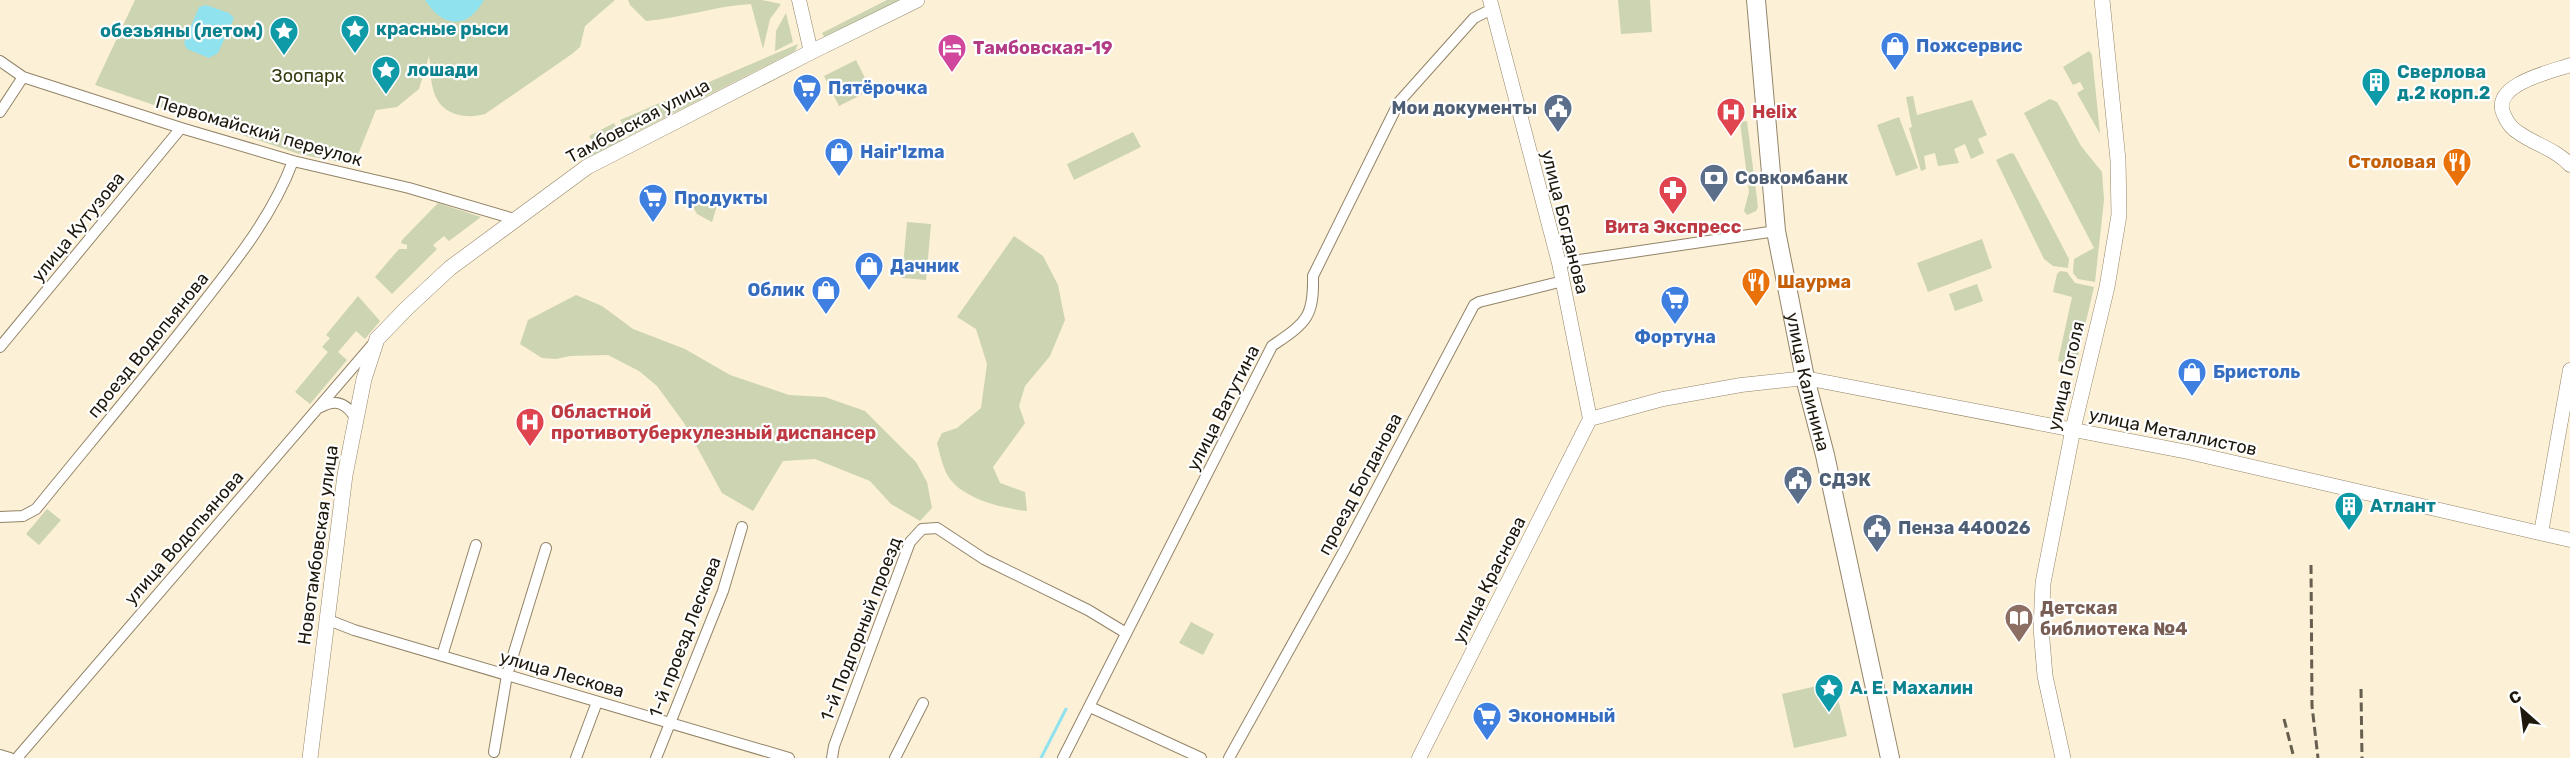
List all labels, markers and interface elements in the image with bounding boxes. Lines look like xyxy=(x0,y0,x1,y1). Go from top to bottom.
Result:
place icon: красные рыси xyxy=(339,13,371,55)
place icon: обезьяны (летом) xyxy=(268,15,300,57)
place label: красные рыси xyxy=(376,18,509,40)
place label: обезьяны (летом) xyxy=(100,20,263,42)
shop icon: Пожсервис xyxy=(1879,30,1911,72)
hotel icon: Тамбовская-19 xyxy=(936,32,968,74)
place label: Пожсервис xyxy=(1916,35,2023,57)
place label: Тамбовская-19 xyxy=(973,37,1113,59)
place icon: лошади xyxy=(370,54,402,96)
place label: лошади xyxy=(407,59,478,81)
place label: Сверлова д.2 корп.2 xyxy=(2397,61,2490,104)
park label: Зоопарк xyxy=(272,65,345,87)
building icon: Сверлова д.2 корп.2 xyxy=(2360,66,2392,108)
supermarket icon: Пятёрочка xyxy=(791,72,823,114)
street label: Тамбовская улица xyxy=(563,74,713,168)
place label: Пятёрочка xyxy=(828,77,928,99)
street label: Первомайский переулок xyxy=(153,91,365,171)
public building icon: Мои документы xyxy=(1542,92,1574,134)
hospital icon: Helix xyxy=(1715,96,1747,138)
place label: Мои документы xyxy=(1392,97,1537,119)
place label: Helix xyxy=(1752,101,1797,123)
shop icon: Hair'Izma xyxy=(823,136,855,178)
place label: Hair'Izma xyxy=(860,141,945,163)
restaurant icon: Столовая xyxy=(2441,146,2473,188)
street label: улица Богданова xyxy=(1536,148,1594,296)
place label: Столовая xyxy=(2348,151,2436,173)
bank icon: Совкомбанк xyxy=(1698,162,1730,204)
street label: улица Кутузова xyxy=(27,167,129,287)
place label: Совкомбанк xyxy=(1735,167,1848,189)
pharmacy icon: Вита Экспресс xyxy=(1657,174,1689,216)
supermarket icon: Продукты xyxy=(637,182,669,224)
place label: Продукты xyxy=(674,187,768,209)
place label: Вита Экспресс xyxy=(1605,216,1742,238)
shop icon: Дачник xyxy=(853,250,885,292)
place label: Дачник xyxy=(890,255,960,277)
restaurant icon: Шаурма xyxy=(1740,266,1772,308)
street label: проезд Водопьянова xyxy=(83,268,213,422)
place label: Шаурма xyxy=(1777,271,1851,293)
shop icon: Облик xyxy=(810,274,842,316)
place label: Облик xyxy=(747,279,805,301)
supermarket icon: Фортуна xyxy=(1659,284,1691,326)
street label: улица Калинина xyxy=(1781,310,1835,454)
street label: улица Гоголя xyxy=(2043,319,2089,433)
place label: Фортуна xyxy=(1634,326,1716,348)
street label: улица Ватутина xyxy=(1182,341,1264,475)
shop icon: Бристоль xyxy=(2176,356,2208,398)
place label: Бристоль xyxy=(2213,361,2300,383)
place label: Областной противотуберкулезный диспансер xyxy=(551,401,876,444)
street label: улица Металлистов xyxy=(2087,403,2259,461)
hospital icon: Областной противотуберкулезный диспансер xyxy=(514,406,546,448)
street label: проезд Богданова xyxy=(1313,409,1407,559)
street label: Новотамбовская улица xyxy=(293,444,343,646)
public building icon: СДЭК xyxy=(1782,464,1814,506)
street label: улица Водопьянова xyxy=(120,466,248,610)
place label: СДЭК xyxy=(1819,469,1871,491)
building icon: Атлант xyxy=(2333,490,2365,532)
place label: Атлант xyxy=(2370,495,2436,517)
public building icon: Пенза 440026 xyxy=(1861,512,1893,554)
street label: улица Краснова xyxy=(1448,513,1530,647)
place label: Пенза 440026 xyxy=(1898,517,2031,539)
street label: 1-й Подгорный проезд xyxy=(816,534,906,724)
street label: 1-й проезд Лескова xyxy=(644,554,726,720)
place label: Детская библиотека №4 xyxy=(2040,597,2188,640)
library icon: Детская библиотека №4 xyxy=(2003,602,2035,644)
street label: улица Лескова xyxy=(497,646,627,702)
place icon: А. Е. Махалин xyxy=(1813,672,1845,714)
place label: А. Е. Махалин xyxy=(1850,677,1973,699)
north arrow xyxy=(2492,680,2552,740)
text: С xyxy=(2506,686,2525,708)
supermarket icon: Экономный xyxy=(1471,700,1503,742)
place label: Экономный xyxy=(1508,705,1615,727)

